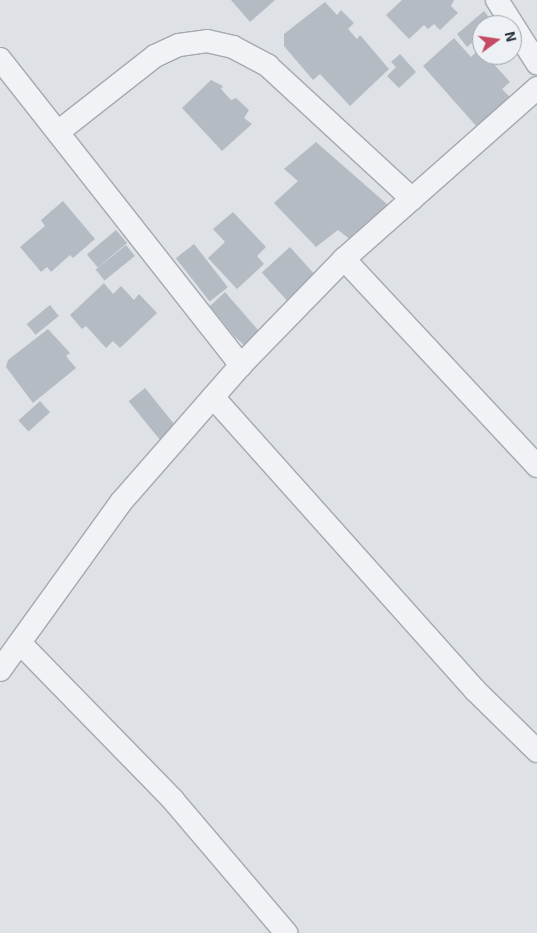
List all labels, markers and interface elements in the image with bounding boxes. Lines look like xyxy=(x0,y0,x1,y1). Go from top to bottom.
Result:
north arrow xyxy=(472,15,522,65)
text: N xyxy=(502,30,521,43)

